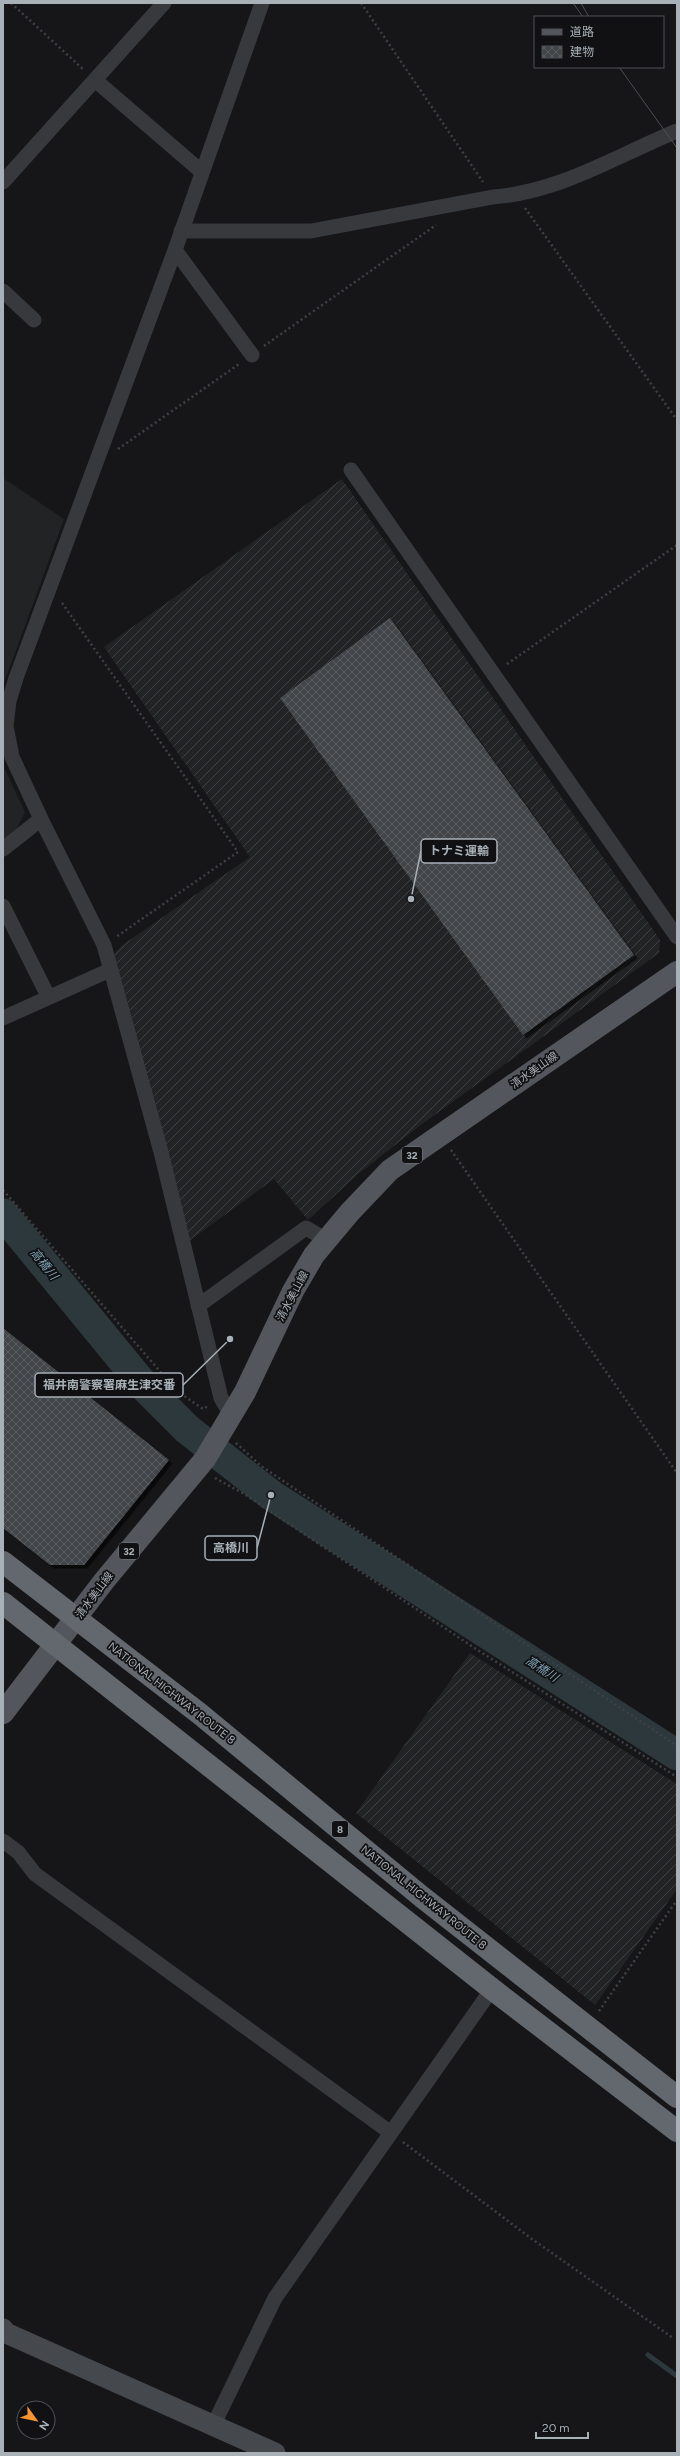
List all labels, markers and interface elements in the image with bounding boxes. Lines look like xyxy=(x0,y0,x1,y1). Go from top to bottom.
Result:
legend xyxy=(534,16,664,68)
text: 道路 xyxy=(570,25,594,39)
text: 建物 xyxy=(570,45,594,59)
callout: トナミ運輸 xyxy=(421,839,497,863)
text: トナミ運輸 xyxy=(429,844,489,858)
street label: 清水美山線 xyxy=(508,1049,561,1092)
road number: 32 xyxy=(402,1147,422,1163)
water label: 高橋川 xyxy=(27,1246,62,1284)
street label: 清水美山線 xyxy=(274,1269,311,1324)
callout: 福井南警察署麻生津交番 xyxy=(35,1373,183,1397)
text: 福井南警察署麻生津交番 xyxy=(43,1378,176,1392)
callout: 高橋川 xyxy=(205,1536,257,1560)
text: 高橋川 xyxy=(213,1541,249,1555)
road number: 32 xyxy=(119,1543,139,1559)
street label: 清水美山線 xyxy=(73,1569,116,1621)
street label: NATIONAL HIGHWAY ROUTE 8 xyxy=(106,1640,238,1747)
water label: 高橋川 xyxy=(523,1653,563,1686)
road number: 8 xyxy=(332,1821,348,1837)
street label: NATIONAL HIGHWAY ROUTE 8 xyxy=(358,1843,489,1952)
north arrow xyxy=(16,2400,56,2440)
scale bar xyxy=(536,2414,588,2440)
text: N xyxy=(36,2418,52,2432)
text: 20 m xyxy=(542,2421,570,2435)

